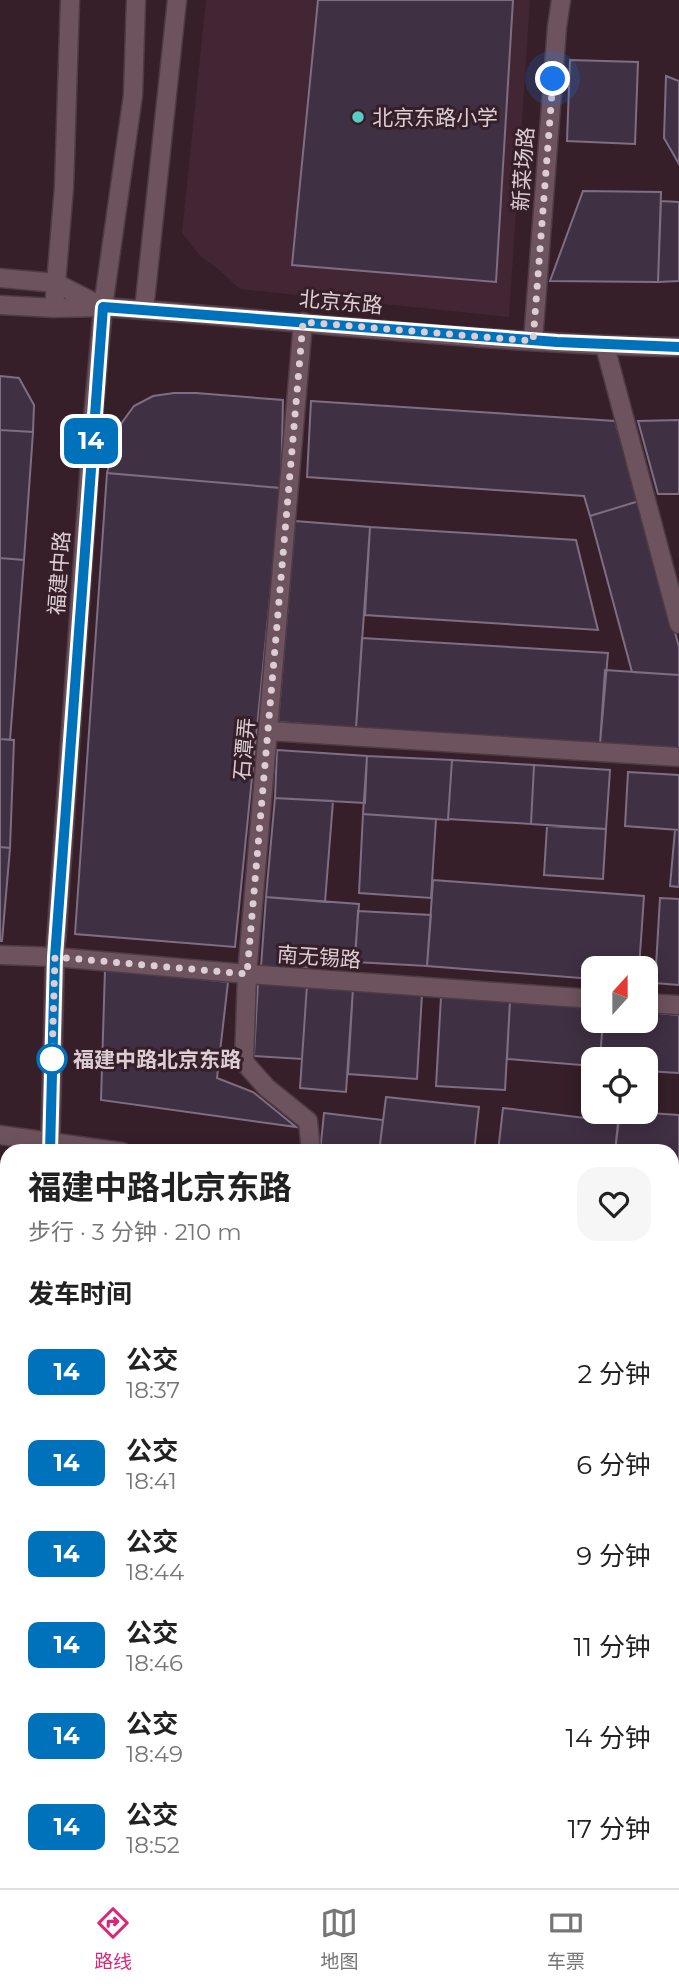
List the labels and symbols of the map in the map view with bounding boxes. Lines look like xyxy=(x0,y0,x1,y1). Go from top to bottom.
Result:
your location xyxy=(535,61,570,96)
place label: 北京东路小学 xyxy=(372,105,498,130)
marker: 北京东路小学 xyxy=(350,109,366,125)
street label: 新菜场路 xyxy=(508,126,538,212)
street label: 北京东路 xyxy=(298,286,384,318)
line badge: 14 xyxy=(60,418,122,464)
street label: 福建中路 xyxy=(44,530,74,616)
street label: 石潭弄 xyxy=(229,717,259,781)
street label: 南无锡路 xyxy=(276,942,362,972)
north arrow xyxy=(581,956,658,1032)
marker: 福建中路北京东路 xyxy=(37,1044,67,1074)
place label: 福建中路北京东路 xyxy=(73,1047,241,1072)

